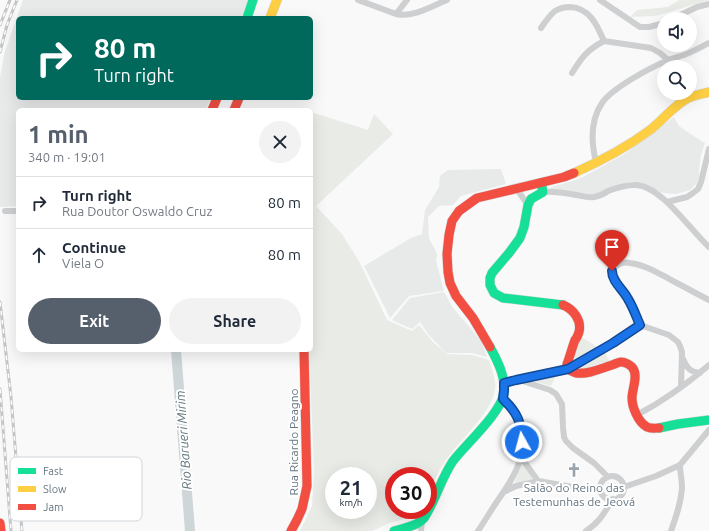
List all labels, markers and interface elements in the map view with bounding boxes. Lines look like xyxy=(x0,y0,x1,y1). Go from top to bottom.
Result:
map controls xyxy=(657,12,697,100)
button: sound xyxy=(657,12,697,52)
icon: right xyxy=(28,32,80,84)
text: 80 m xyxy=(94,32,156,63)
button: search xyxy=(657,60,697,100)
text: Turn right xyxy=(94,65,174,85)
text: 1 min xyxy=(28,121,89,148)
button: close xyxy=(259,121,301,163)
text: 340 m · 19:01 xyxy=(28,150,106,164)
text: Turn right xyxy=(62,187,132,204)
icon: right xyxy=(28,192,50,214)
text: 80 m xyxy=(268,194,301,211)
text: Rua Doutor Oswaldo Cruz xyxy=(62,204,212,218)
pin xyxy=(595,230,629,271)
icon: arrive xyxy=(601,236,623,258)
text: Continue xyxy=(62,239,126,256)
icon: ahead xyxy=(28,244,50,266)
text: 80 m xyxy=(268,246,301,263)
text: Viela O xyxy=(62,256,104,270)
button: Exit xyxy=(28,298,161,344)
button: Share xyxy=(169,298,301,344)
street label: Rua Ricardo Peagno xyxy=(287,388,300,496)
water label: Rio Barueri Mirim xyxy=(173,390,193,490)
position arrow xyxy=(501,421,543,463)
legend xyxy=(10,457,142,521)
church icon: Salão do Reino das Testemunhas de Jeová xyxy=(566,462,582,478)
text: Fast xyxy=(43,465,64,477)
speed limit sign: 30 xyxy=(385,467,437,519)
text: 21 xyxy=(340,476,362,499)
place label: Salão do Reino das Testemunhas de Jeová xyxy=(513,481,635,508)
text: Slow xyxy=(43,483,67,495)
text: km/h xyxy=(339,497,363,508)
text: Jam xyxy=(43,501,64,513)

